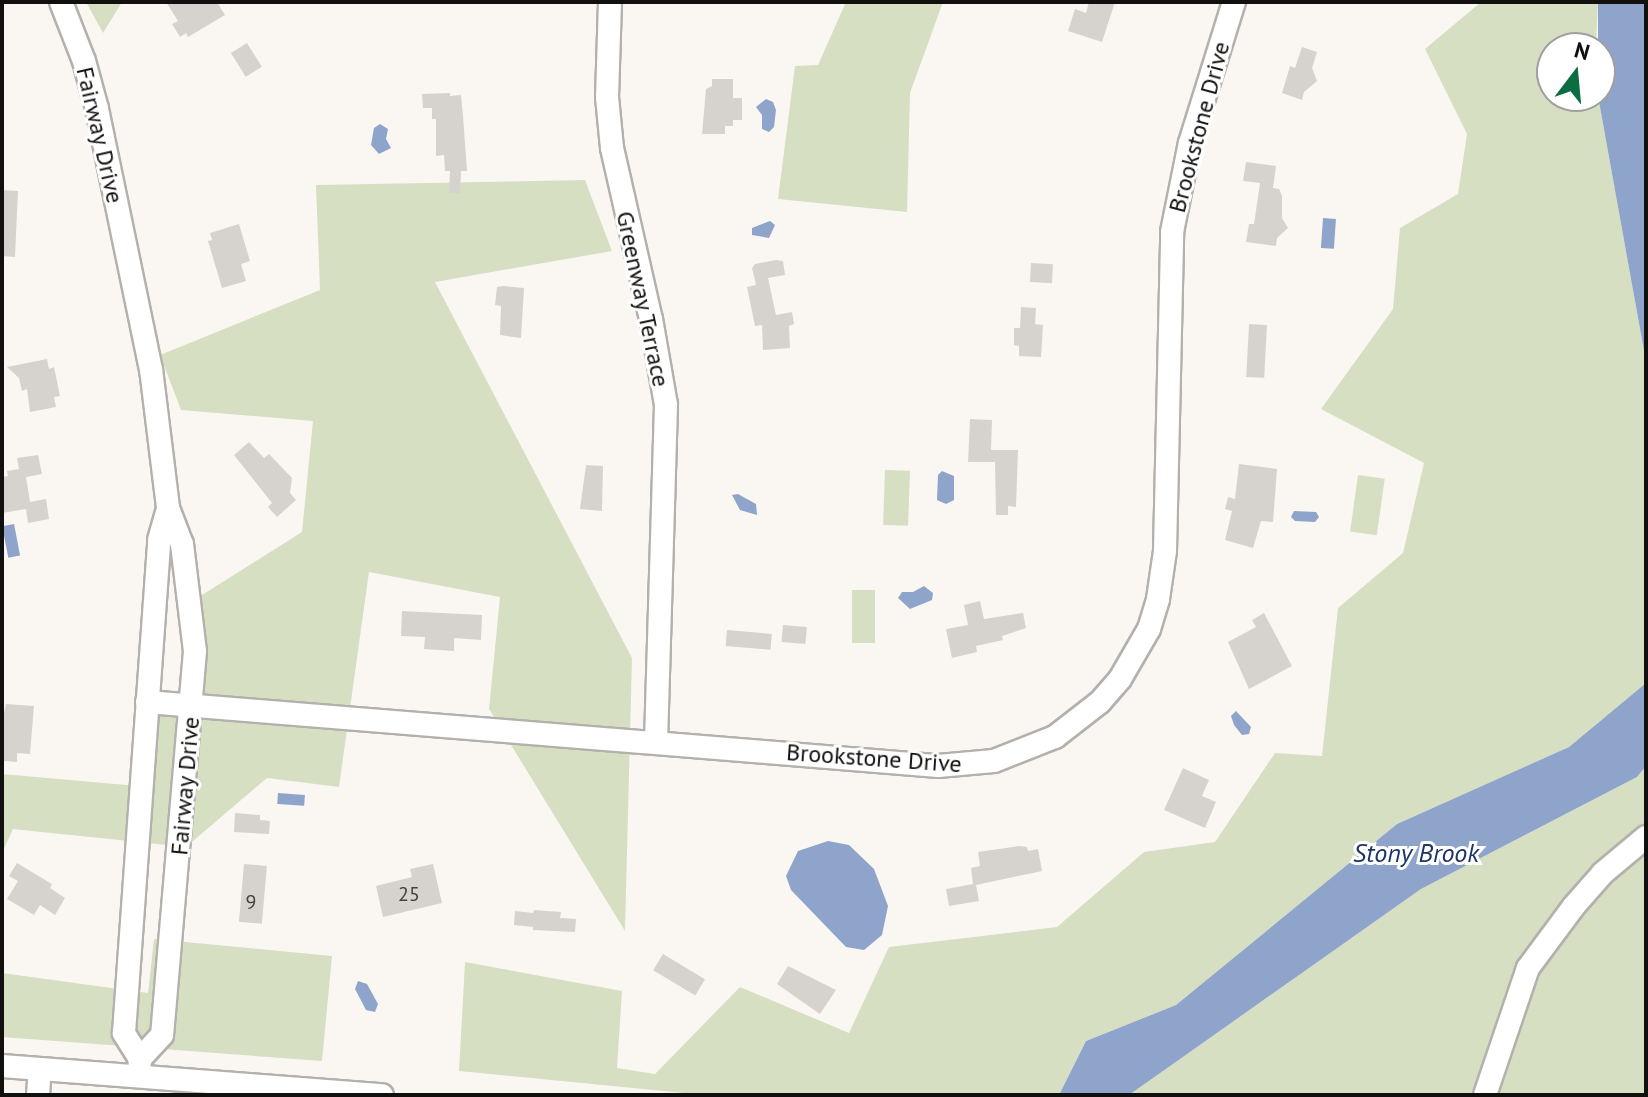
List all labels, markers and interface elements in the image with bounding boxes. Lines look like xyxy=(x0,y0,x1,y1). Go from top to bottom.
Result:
north arrow xyxy=(1536,32,1616,112)
text: N xyxy=(1571,35,1593,66)
street label: Brookstone Drive xyxy=(1162,38,1236,216)
street label: Fairway Drive xyxy=(70,64,130,206)
street label: Greenway Terrace xyxy=(610,208,676,390)
street label: Fairway Drive xyxy=(165,715,205,857)
street label: Brookstone Drive xyxy=(785,738,963,778)
water label: Stony Brook xyxy=(1353,837,1479,869)
house number: 25 xyxy=(398,882,420,906)
house number: 9 xyxy=(246,890,256,914)

